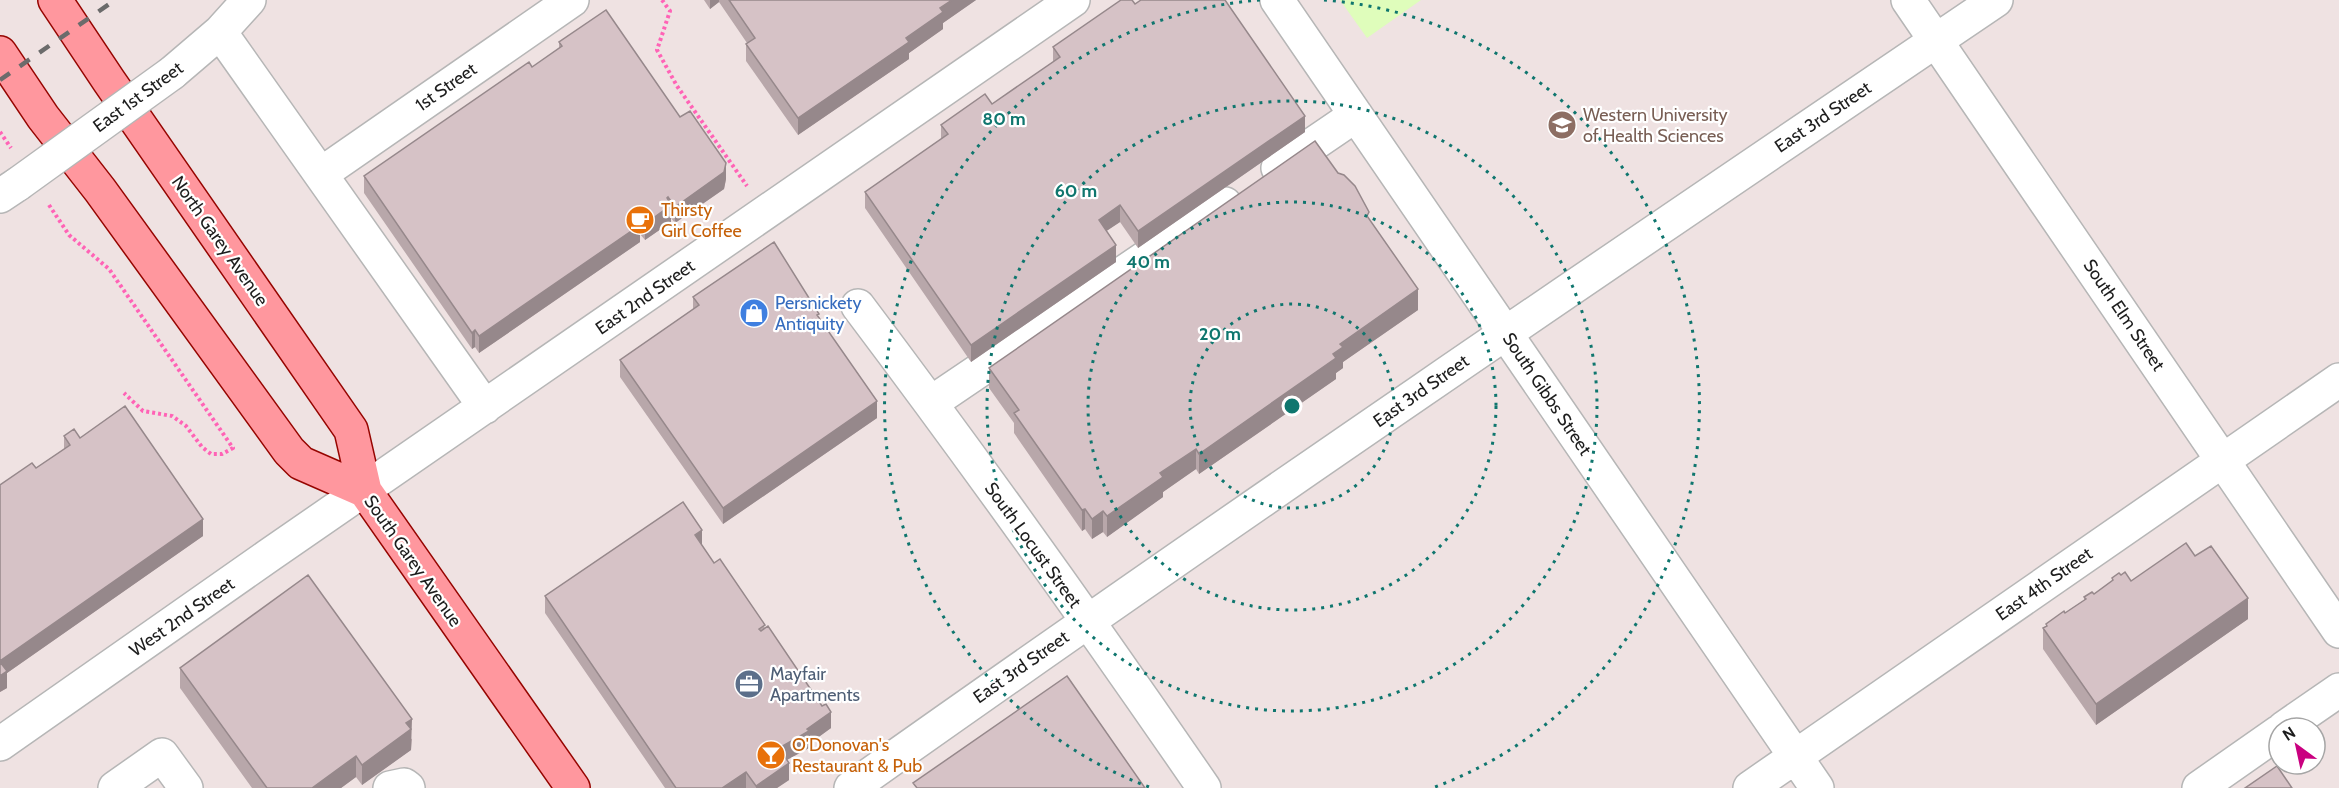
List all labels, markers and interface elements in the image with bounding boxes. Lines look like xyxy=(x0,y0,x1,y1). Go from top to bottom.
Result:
street label: East 1st Street xyxy=(89,57,187,137)
street label: 1st Street xyxy=(411,58,481,116)
street label: East 3rd Street xyxy=(1771,77,1875,157)
place label: Western University of Health Sciences xyxy=(1583,104,1728,147)
text: 80 m xyxy=(982,108,1026,130)
school or university icon: Western University of Health Sciences xyxy=(1546,109,1578,141)
street label: North Garey Avenue xyxy=(167,172,273,310)
text: 60 m xyxy=(1055,180,1097,202)
place label: Thirsty Girl Coffee xyxy=(661,199,742,242)
cafe icon: Thirsty Girl Coffee xyxy=(624,204,656,236)
text: 40 m xyxy=(1126,251,1170,273)
street label: East 2nd Street xyxy=(591,255,699,339)
street label: South Elm Street xyxy=(2079,255,2169,375)
place label: Persnickety Antiquity xyxy=(775,292,862,335)
shop icon: Persnickety Antiquity xyxy=(738,297,770,329)
text: 20 m xyxy=(1199,323,1241,345)
street label: South Gibbs Street xyxy=(1498,328,1596,460)
street label: East 3rd Street xyxy=(1369,350,1473,432)
centre of rings xyxy=(1282,396,1302,416)
street label: South Locust Street xyxy=(980,478,1086,612)
street label: South Garey Avenue xyxy=(359,491,467,631)
street label: East 4th Street xyxy=(1992,543,2096,625)
street label: West 2nd Street xyxy=(125,573,239,661)
street label: East 3rd Street xyxy=(969,626,1073,708)
place label: Mayfair Apartments xyxy=(770,663,860,706)
office icon: Mayfair Apartments xyxy=(733,668,765,700)
north arrow xyxy=(2267,716,2327,776)
text: N xyxy=(2279,723,2299,745)
place label: O'Donovan's Restaurant & Pub xyxy=(792,734,922,777)
bar icon: O'Donovan's Restaurant & Pub xyxy=(755,739,787,771)

